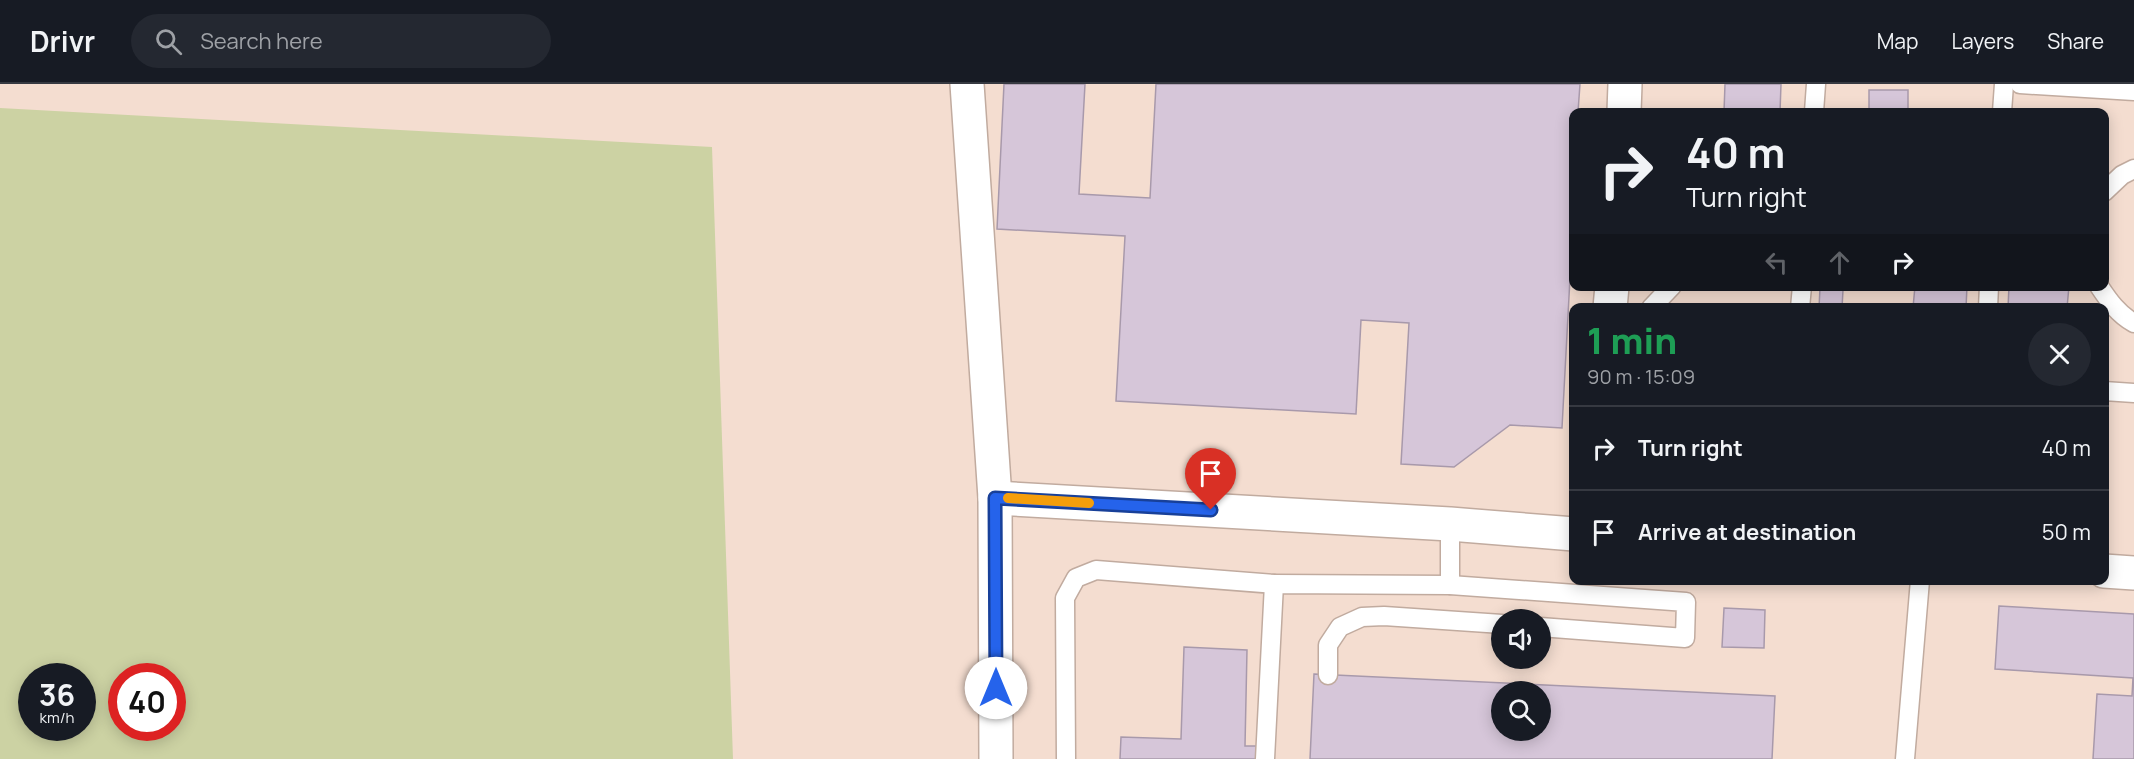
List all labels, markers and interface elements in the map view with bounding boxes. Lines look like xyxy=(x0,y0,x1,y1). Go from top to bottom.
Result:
search box xyxy=(131,14,551,68)
text: Drivr xyxy=(30,22,95,60)
icon: search xyxy=(152,25,185,58)
text: Search here xyxy=(200,26,323,56)
text: Map xyxy=(1877,27,1918,55)
text: Layers xyxy=(1951,27,2014,55)
text: Share xyxy=(2047,27,2104,55)
text: 40 m xyxy=(1686,123,1785,181)
icon: right xyxy=(1587,132,1665,210)
text: Turn right xyxy=(1686,178,1807,215)
icon: left xyxy=(1760,246,1793,279)
icon: ahead xyxy=(1823,246,1856,279)
icon: right xyxy=(1886,246,1919,279)
text: 1 min xyxy=(1587,316,1677,365)
button: close xyxy=(2028,323,2091,386)
text: 90 m · 15:09 xyxy=(1587,363,1695,390)
icon: right xyxy=(1587,432,1620,465)
text: Turn right xyxy=(1638,433,1743,463)
text: 40 m xyxy=(2042,433,2091,463)
pin xyxy=(1185,448,1236,510)
icon: arrive xyxy=(1194,457,1227,490)
icon: arrive xyxy=(1587,516,1620,549)
text: Arrive at destination xyxy=(1638,517,1856,547)
text: 50 m xyxy=(2042,517,2091,547)
map controls xyxy=(1491,609,1551,741)
button: sound xyxy=(1491,609,1551,669)
position arrow xyxy=(964,656,1028,720)
speed limit sign: 40 xyxy=(108,663,186,741)
text: 36 xyxy=(39,674,75,715)
button: search xyxy=(1491,681,1551,741)
text: km/h xyxy=(40,707,74,728)

